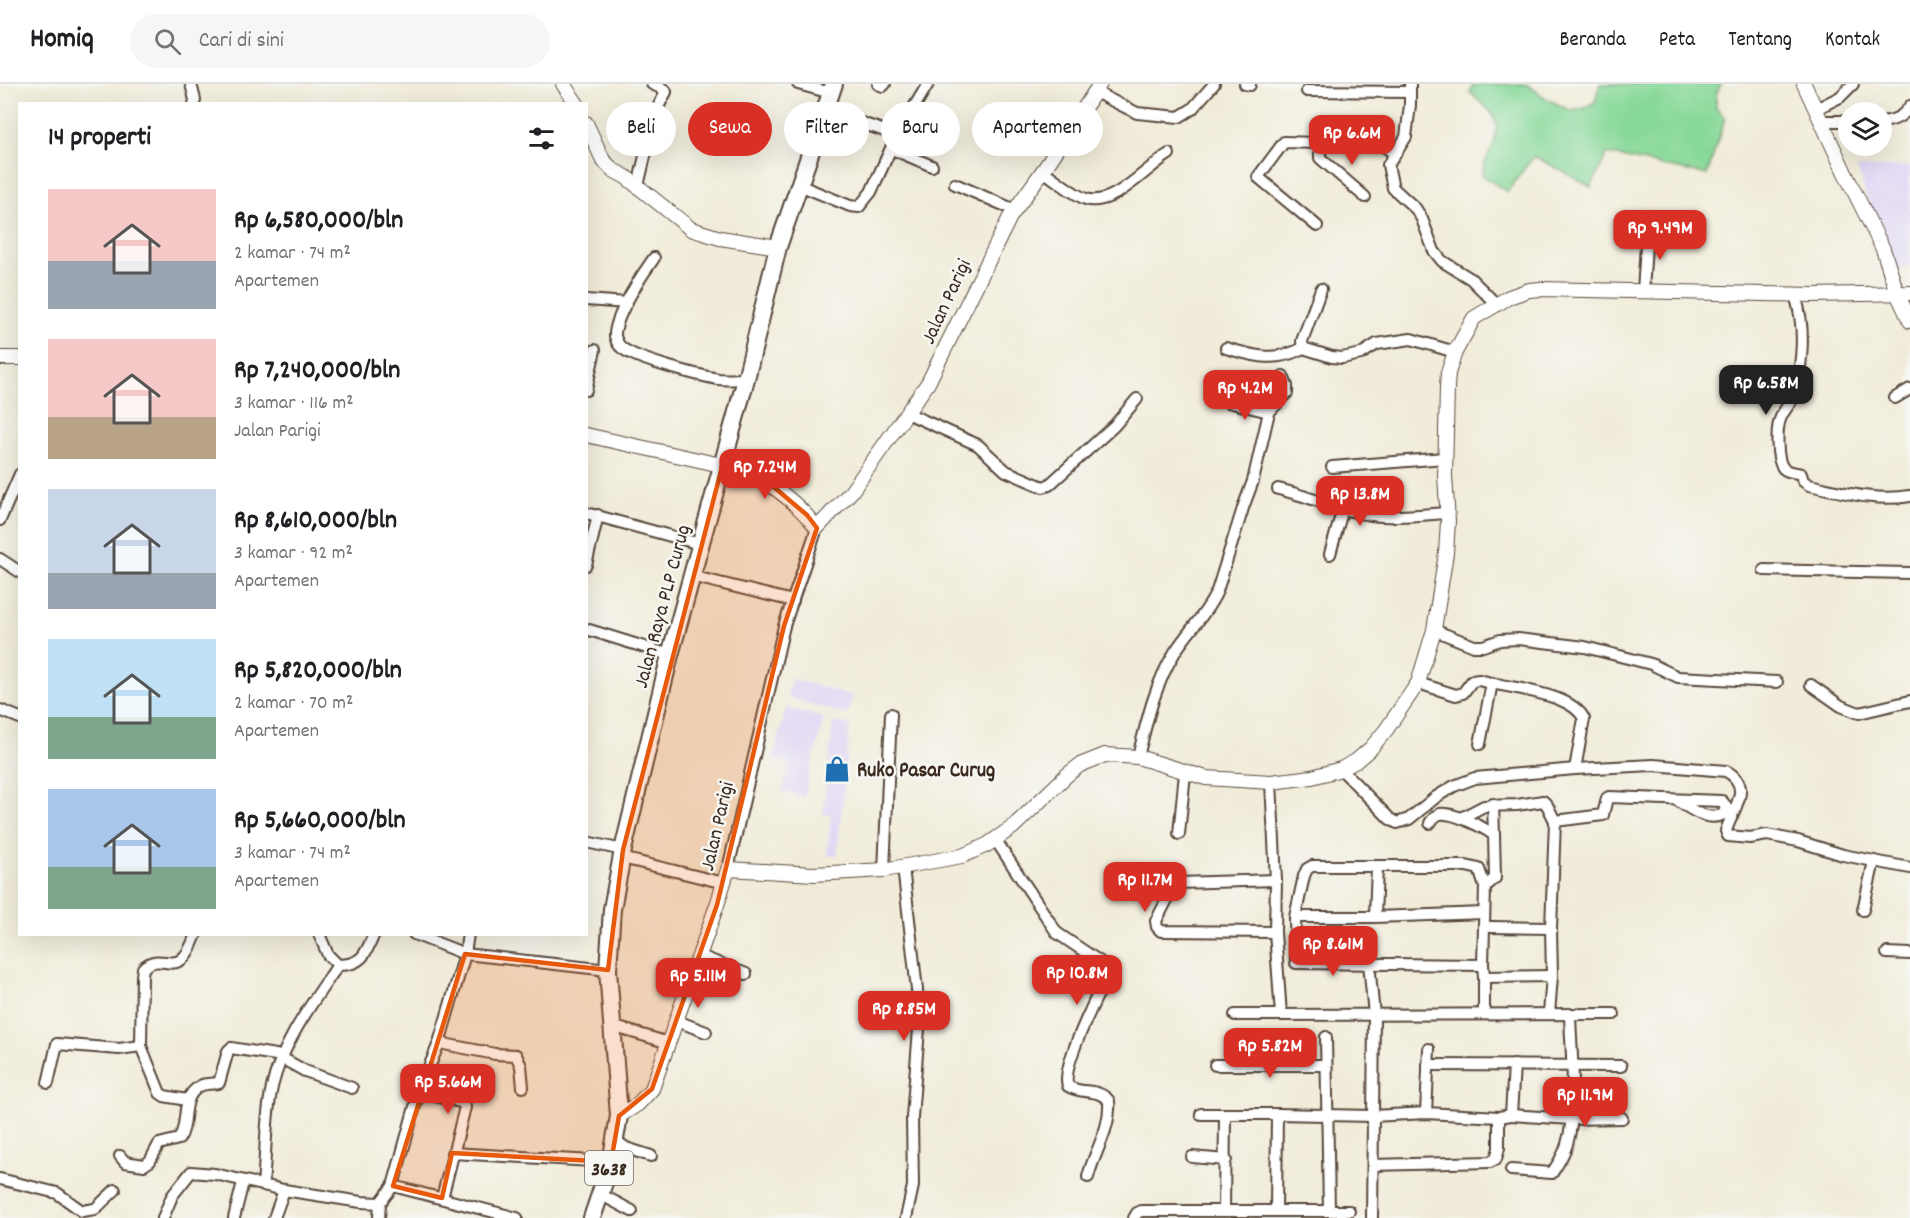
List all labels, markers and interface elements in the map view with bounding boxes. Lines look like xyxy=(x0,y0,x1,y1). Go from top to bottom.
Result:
search box xyxy=(130,14,550,68)
text: Homiq xyxy=(30,21,94,61)
icon: search xyxy=(151,25,184,58)
text: Cari di sini xyxy=(199,26,284,57)
text: Beranda xyxy=(1560,26,1626,56)
text: Peta xyxy=(1659,26,1695,56)
text: Tentang xyxy=(1728,26,1792,56)
text: Kontak xyxy=(1825,26,1880,56)
chip: Beli xyxy=(606,102,676,156)
chip: Sewa xyxy=(688,102,772,156)
chip: Filter xyxy=(784,102,869,156)
chip: Baru xyxy=(881,102,960,156)
chip: Apartemen xyxy=(972,102,1103,156)
map controls xyxy=(1838,102,1892,156)
button: layers xyxy=(1838,102,1892,156)
pin: Rp 6.6M xyxy=(1297,115,1407,166)
text: 14 properti xyxy=(48,120,151,157)
text: Rp 6.6M xyxy=(1323,120,1381,148)
icon: filters xyxy=(525,122,558,155)
text: Rp 6,580,000/bln xyxy=(234,203,403,240)
pin: Rp 9.49M xyxy=(1598,210,1722,261)
icon: home xyxy=(96,213,168,285)
text: Rp 9.49M xyxy=(1627,215,1693,243)
text: 2 kamar · 74 m² xyxy=(234,240,351,268)
street label: Jalan Parigi xyxy=(915,255,981,350)
text: Apartemen xyxy=(234,268,319,296)
text: Rp 7,240,000/bln xyxy=(234,353,400,390)
icon: home xyxy=(96,363,168,435)
pin: Rp 6.58M xyxy=(1704,365,1828,416)
pin: Rp 4.2M xyxy=(1190,370,1300,421)
text: Rp 6.58M xyxy=(1733,370,1799,398)
text: Rp 4.2M xyxy=(1217,375,1273,403)
text: 3 kamar · 116 m² xyxy=(234,390,353,418)
text: Jalan Parigi xyxy=(234,418,321,446)
pin: Rp 7.24M xyxy=(703,449,827,500)
text: Rp 7.24M xyxy=(733,454,797,482)
pin: Rp 13.8M xyxy=(1298,476,1422,527)
text: Rp 13.8M xyxy=(1330,481,1390,509)
text: Rp 8,610,000/bln xyxy=(234,503,397,540)
icon: home xyxy=(96,513,168,585)
street label: Jalan Raya PLP Curug xyxy=(628,522,700,692)
text: 3 kamar · 92 m² xyxy=(234,540,353,568)
text: Apartemen xyxy=(234,568,319,596)
text: Rp 5,820,000/bln xyxy=(234,653,402,690)
icon: home xyxy=(96,663,168,735)
text: 2 kamar · 70 m² xyxy=(234,690,353,718)
text: Apartemen xyxy=(234,718,319,746)
shop icon: Ruko Pasar Curug xyxy=(822,754,852,784)
place label: Ruko Pasar Curug xyxy=(857,757,995,787)
street label: Jalan Parigi xyxy=(694,779,744,874)
text: Rp 5,660,000/bln xyxy=(234,803,406,840)
icon: home xyxy=(96,813,168,885)
text: 3 kamar · 74 m² xyxy=(234,840,351,868)
pin: Rp 11.7M xyxy=(1083,862,1207,913)
text: Rp 11.7M xyxy=(1118,867,1173,895)
text: Apartemen xyxy=(234,868,319,896)
pin: Rp 8.61M xyxy=(1271,926,1395,977)
text: Rp 8.61M xyxy=(1303,931,1363,959)
pin: Rp 10.8M xyxy=(1015,955,1139,1006)
pin: Rp 5.11M xyxy=(636,958,760,1009)
text: Rp 10.8M xyxy=(1046,960,1108,988)
text: Rp 5.11M xyxy=(670,963,726,991)
pin: Rp 8.85M xyxy=(842,991,966,1042)
text: Rp 8.85M xyxy=(872,996,936,1024)
pin: Rp 5.82M xyxy=(1208,1028,1332,1079)
text: Rp 5.82M xyxy=(1238,1033,1302,1061)
pin: Rp 5.66M xyxy=(386,1064,510,1115)
text: Rp 5.66M xyxy=(414,1069,482,1097)
pin: Rp 11.9M xyxy=(1523,1077,1647,1128)
text: Rp 11.9M xyxy=(1557,1082,1613,1110)
road number: 3638 xyxy=(585,1151,633,1185)

